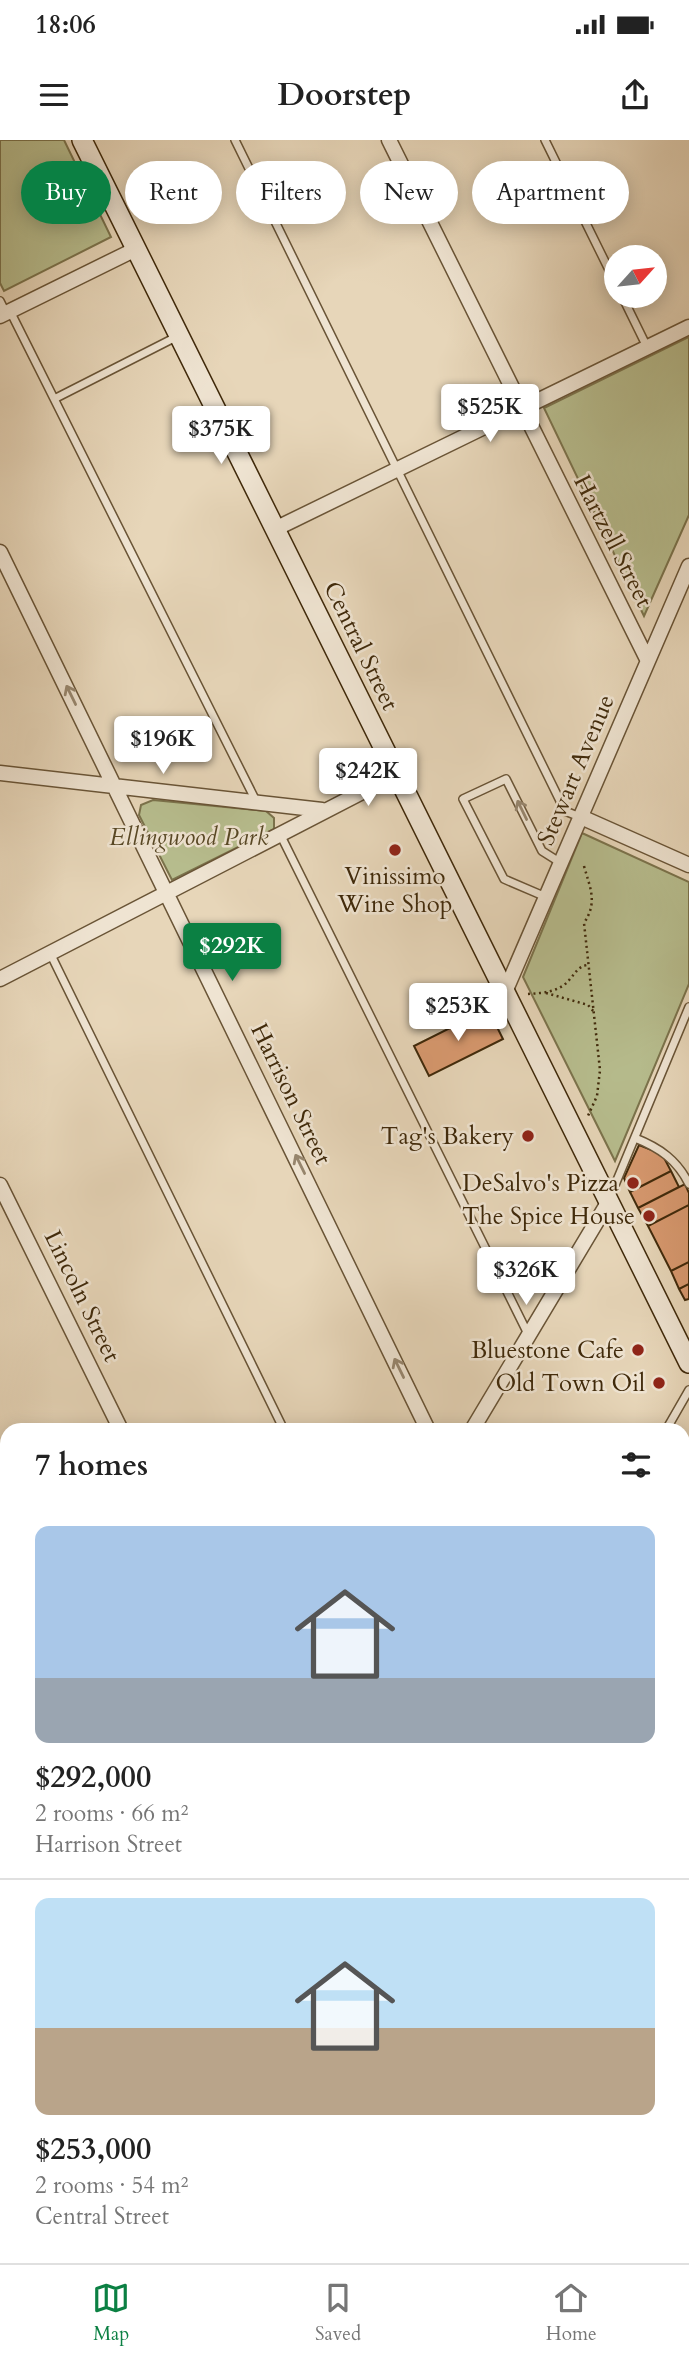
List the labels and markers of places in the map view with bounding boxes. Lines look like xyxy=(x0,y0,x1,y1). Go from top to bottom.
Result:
pin: $525K xyxy=(441,384,539,444)
pin: $375K xyxy=(172,406,270,466)
pin: $196K xyxy=(114,716,212,776)
pin: $242K xyxy=(319,748,417,808)
marker: Vinissimo Wine Shop xyxy=(387,842,403,858)
place label: Vinissimo Wine Shop xyxy=(336,860,453,921)
pin: $292K xyxy=(183,924,281,983)
pin: $253K xyxy=(409,984,507,1043)
place label: Tag's Bakery xyxy=(381,1120,514,1153)
marker: Tag's Bakery xyxy=(520,1128,536,1144)
place label: DeSalvo's Pizza xyxy=(462,1167,620,1200)
marker: DeSalvo's Pizza xyxy=(625,1175,641,1191)
place label: The Spice House xyxy=(462,1200,635,1233)
marker: The Spice House xyxy=(641,1208,657,1224)
pin: $326K xyxy=(477,1248,575,1307)
place label: Bluestone Cafe xyxy=(471,1334,624,1367)
marker: Bluestone Cafe xyxy=(630,1342,646,1358)
place label: Old Town Oil xyxy=(495,1367,645,1400)
marker: Old Town Oil xyxy=(651,1375,667,1391)

